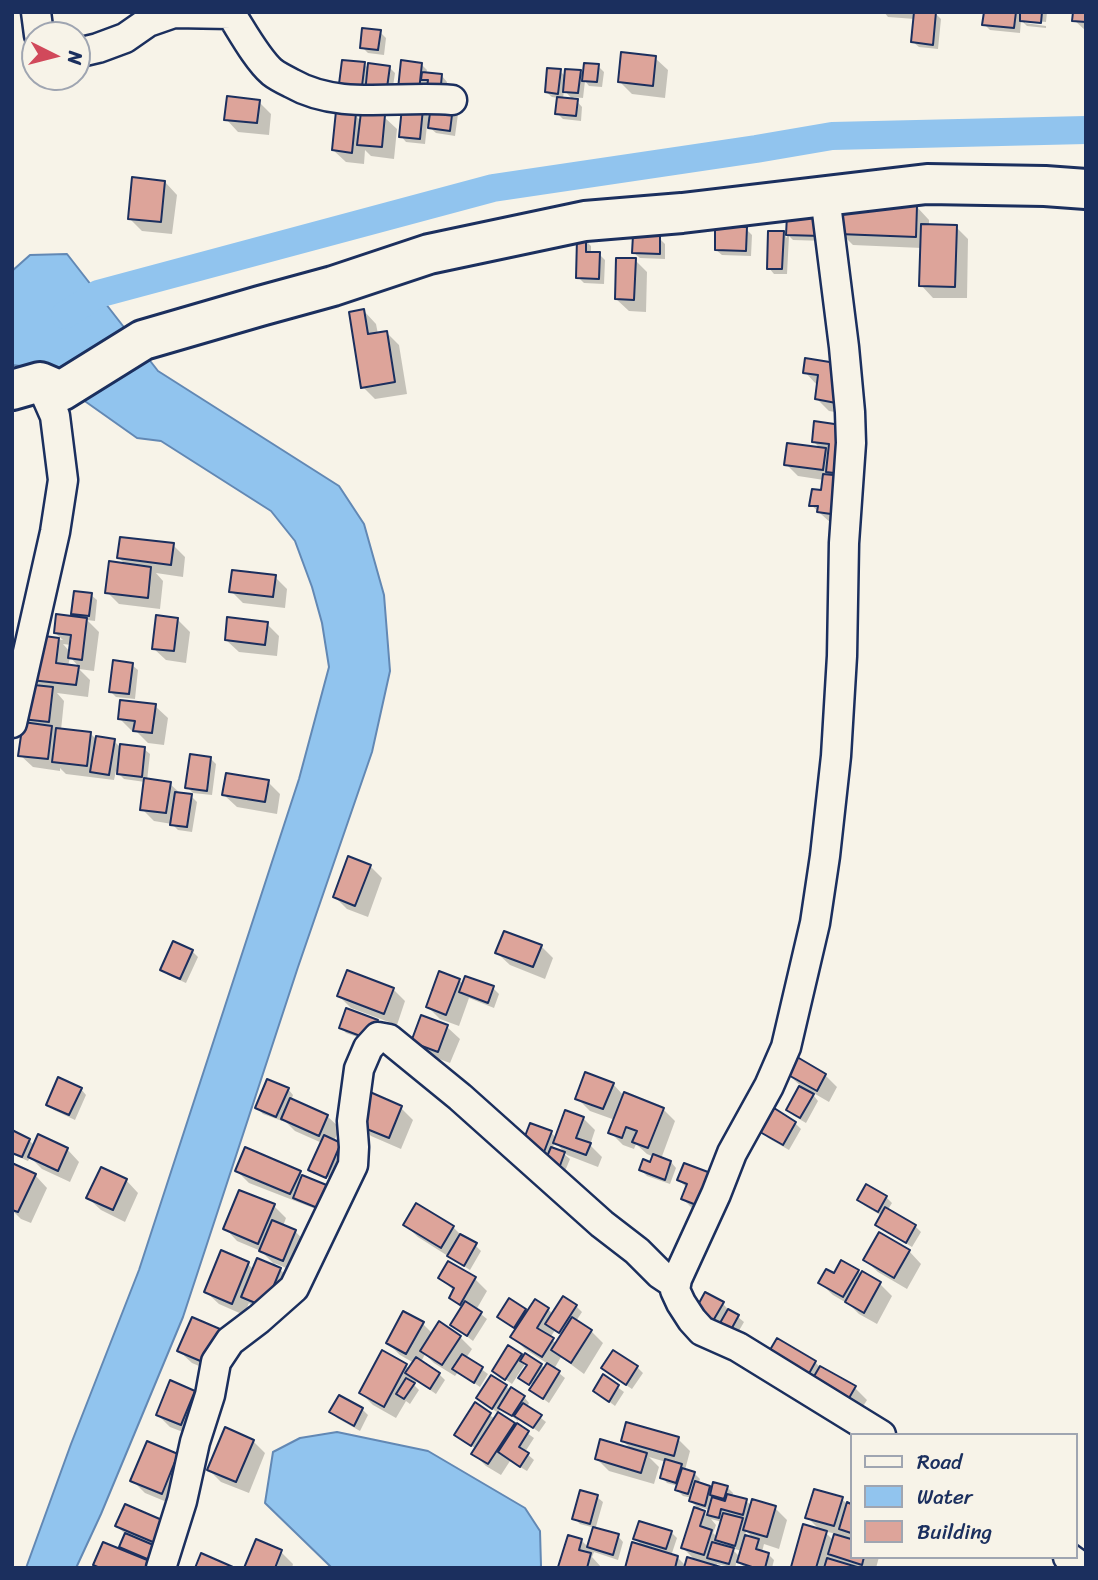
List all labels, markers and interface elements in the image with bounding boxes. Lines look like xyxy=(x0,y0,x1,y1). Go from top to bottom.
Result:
north arrow xyxy=(21,21,91,91)
text: N xyxy=(58,50,92,66)
legend xyxy=(850,1433,1077,1559)
text: Road xyxy=(917,1443,962,1481)
text: Water xyxy=(917,1478,972,1516)
text: Building xyxy=(917,1513,992,1551)

